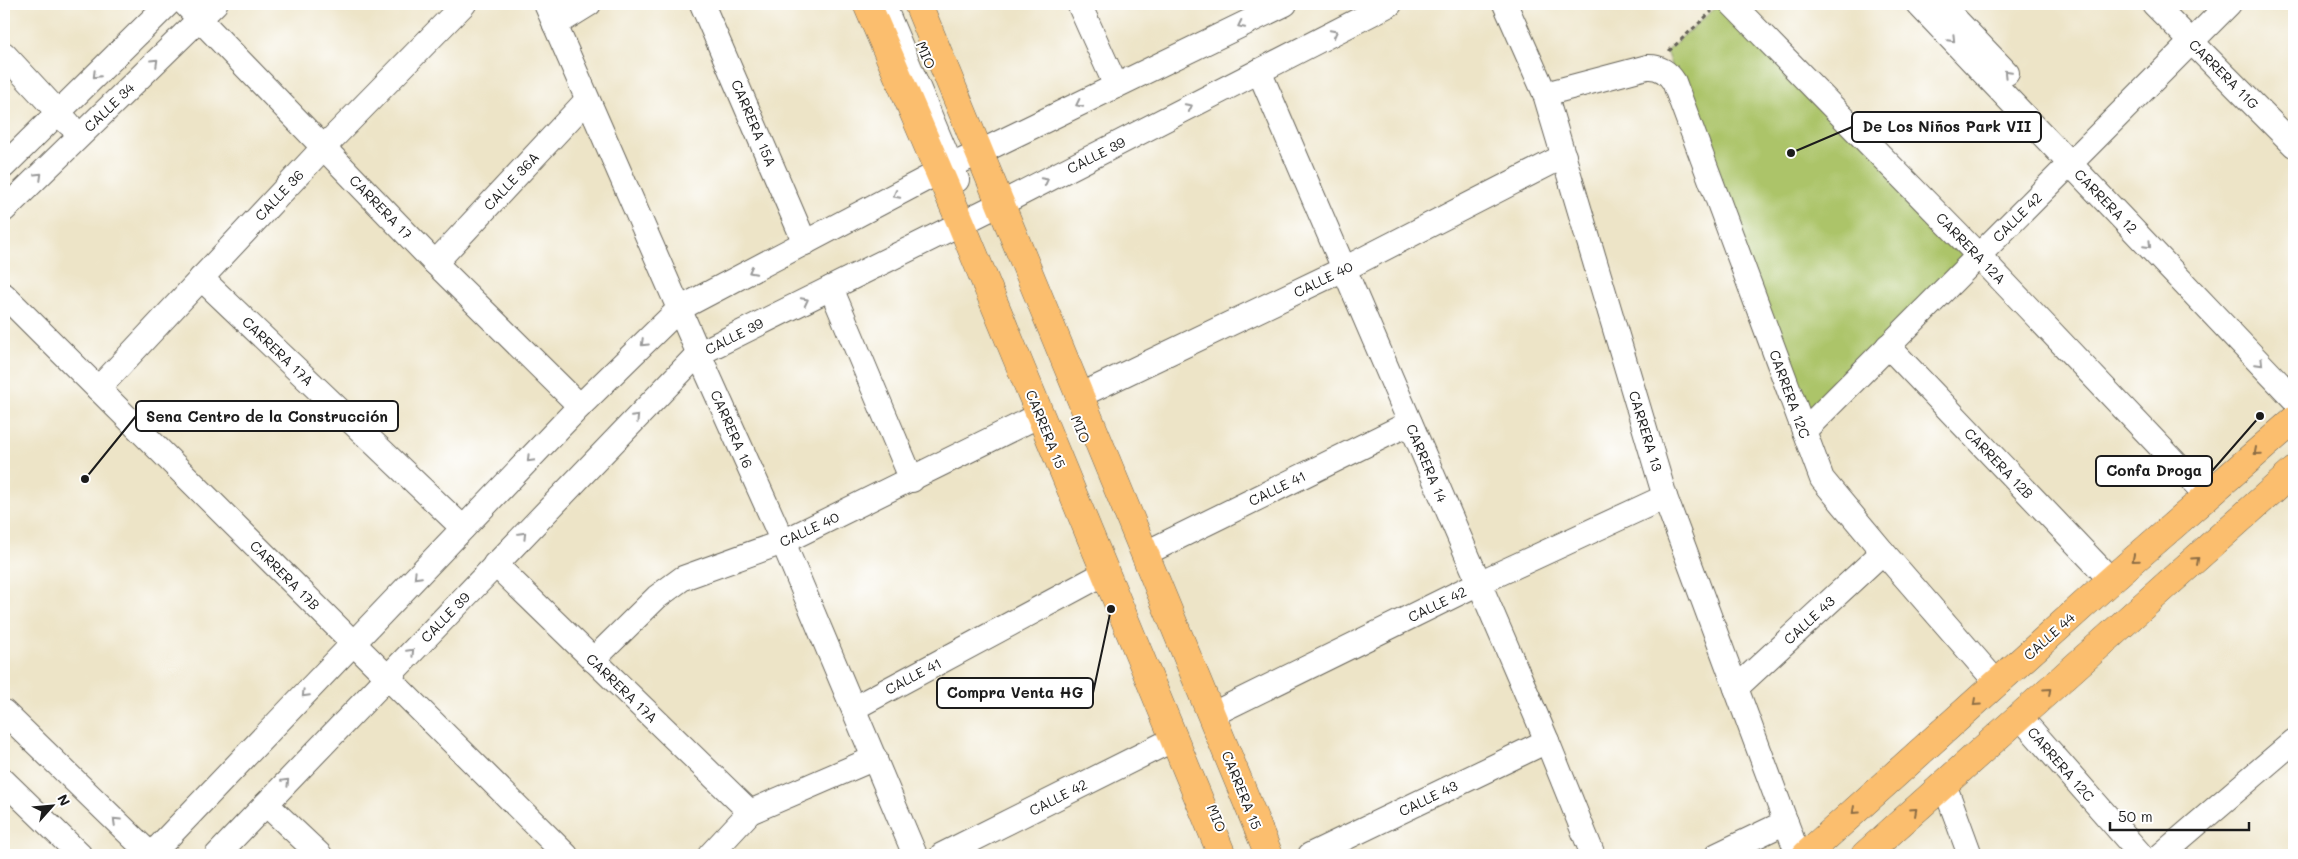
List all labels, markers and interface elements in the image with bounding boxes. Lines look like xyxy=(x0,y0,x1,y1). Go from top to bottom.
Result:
one-way arrow xyxy=(1237,19,1246,29)
one-way arrow xyxy=(1328,29,1337,39)
one-way arrow xyxy=(1946,33,1955,42)
street label: CARRERA 11G xyxy=(2185,35,2263,113)
street label: MIO xyxy=(912,38,940,72)
one-way arrow xyxy=(149,59,158,68)
one-way arrow xyxy=(93,69,102,78)
one-way arrow xyxy=(2004,70,2013,79)
street label: CARRERA 15A xyxy=(727,77,781,169)
street label: CALLE 34 xyxy=(80,78,139,136)
one-way arrow xyxy=(1075,98,1084,108)
one-way arrow xyxy=(1184,103,1193,113)
callout: De Los Niños Park VII xyxy=(1852,112,2041,142)
text: De Los Niños Park VII xyxy=(1863,116,2032,136)
street label: CALLE 39 xyxy=(1063,132,1129,178)
street label: CALLE 36A xyxy=(479,148,543,214)
street label: CALLE 36 xyxy=(250,165,308,225)
street label: CARRERA 12 xyxy=(2070,165,2142,237)
street label: CARRERA 17 xyxy=(345,171,417,244)
one-way arrow xyxy=(33,173,42,182)
one-way arrow xyxy=(1040,177,1049,187)
street label: CALLE 42 xyxy=(1988,188,2046,246)
one-way arrow xyxy=(893,189,902,199)
street label: CARRERA 12A xyxy=(1932,208,2010,288)
one-way arrow xyxy=(2142,240,2151,249)
street label: CALLE 40 xyxy=(1290,256,1356,302)
one-way arrow xyxy=(749,265,758,275)
one-way arrow xyxy=(800,297,809,307)
street label: CARRERA 17A xyxy=(238,312,318,390)
street label: CALLE 39 xyxy=(701,313,767,359)
one-way arrow xyxy=(641,337,650,346)
street label: CARRERA 12C xyxy=(1765,347,1815,441)
one-way arrow xyxy=(2254,357,2263,366)
street label: CARRERA 16 xyxy=(706,387,758,471)
street label: CARRERA 15 xyxy=(1022,387,1070,471)
street label: CARRERA 13 xyxy=(1625,388,1667,474)
callout: Sena Centro de la Construcción xyxy=(136,401,398,431)
text: Sena Centro de la Construcción xyxy=(146,406,388,426)
street label: MIO xyxy=(1067,412,1095,446)
one-way arrow xyxy=(631,415,640,424)
street label: CARRERA 14 xyxy=(1402,421,1452,506)
street label: CARRERA 12B xyxy=(1960,423,2038,503)
one-way arrow xyxy=(2254,446,2263,455)
one-way arrow xyxy=(527,453,536,462)
callout: Confa Droga xyxy=(2096,456,2212,486)
text: Confa Droga xyxy=(2106,460,2202,480)
street label: CALLE 41 xyxy=(1245,466,1309,510)
street label: CALLE 40 xyxy=(776,507,842,551)
one-way arrow xyxy=(517,531,526,540)
street label: CARRERA 17B xyxy=(246,536,324,614)
one-way arrow xyxy=(2132,553,2141,561)
one-way arrow xyxy=(2190,556,2199,565)
one-way arrow xyxy=(414,570,423,579)
street label: CALLE 42 xyxy=(1405,582,1469,626)
street label: CALLE 39 xyxy=(416,588,474,646)
street label: CALLE 43 xyxy=(1779,591,1839,649)
street label: CALLE 44 xyxy=(2019,607,2079,664)
one-way arrow xyxy=(405,649,414,658)
street label: CARRERA 17A xyxy=(582,649,662,727)
street label: CALLE 41 xyxy=(881,653,945,699)
callout: Compra Venta HG xyxy=(937,678,1093,708)
text: Compra Venta HG xyxy=(947,682,1084,702)
one-way arrow xyxy=(302,688,311,697)
one-way arrow xyxy=(2043,688,2052,697)
one-way arrow xyxy=(1972,697,1981,706)
street label: CARRERA 12C xyxy=(2023,723,2099,805)
street label: CARRERA 15 xyxy=(1218,748,1266,832)
street label: CALLE 42 xyxy=(1026,774,1090,820)
street label: CALLE 43 xyxy=(1395,776,1461,820)
one-way arrow xyxy=(281,779,290,788)
north arrow xyxy=(28,782,78,832)
text: N xyxy=(53,791,75,809)
scale bar xyxy=(2110,799,2249,831)
street label: MIO xyxy=(1203,801,1231,835)
one-way arrow xyxy=(1851,806,1860,815)
text: 50 m xyxy=(2118,806,2153,826)
one-way arrow xyxy=(1909,808,1918,817)
one-way arrow xyxy=(113,818,122,827)

